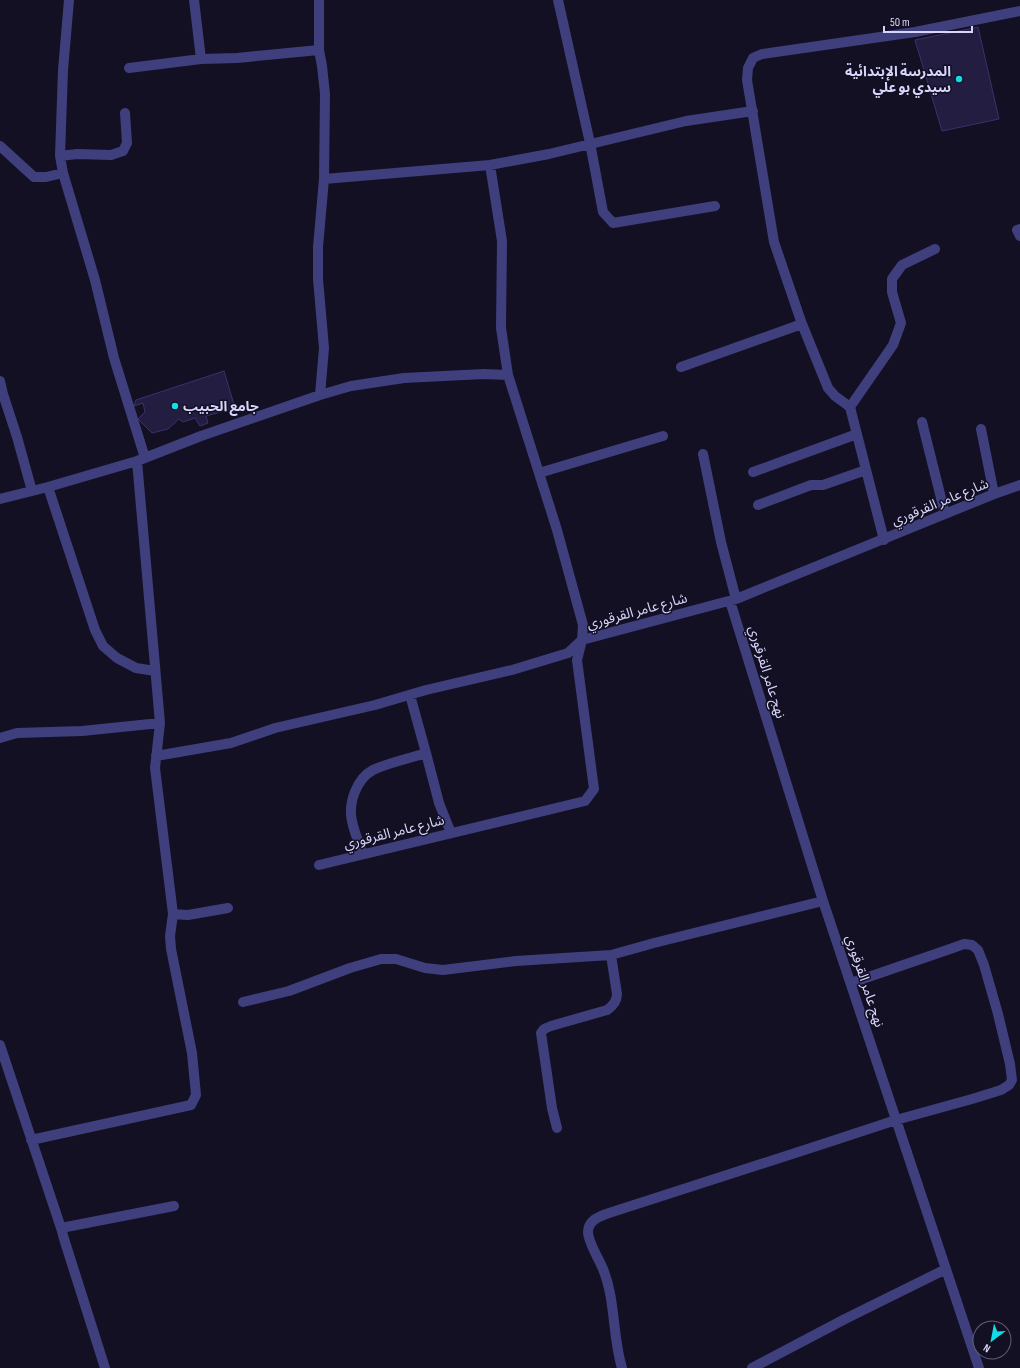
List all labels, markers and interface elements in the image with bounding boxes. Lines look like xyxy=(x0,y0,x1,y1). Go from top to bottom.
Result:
scale bar xyxy=(884,8,972,34)
text: 50 m xyxy=(890,15,910,30)
place label: المدرسة الإبتدائية سيدي بو علي xyxy=(845,63,951,98)
marker: المدرسة الإبتدائية سيدي بو علي xyxy=(954,74,964,84)
place label: جامع الحبيب xyxy=(183,398,259,416)
marker: جامع الحبيب xyxy=(170,401,180,411)
street label: شارع عامر القرقوري xyxy=(889,475,992,531)
street label: شارع عامر القرقوري xyxy=(585,589,690,635)
street label: نهج عامر القرقوري xyxy=(743,624,789,721)
street label: شارع عامر القرقوري xyxy=(342,811,447,855)
street label: نهج عامر القرقوري xyxy=(840,933,888,1030)
north arrow xyxy=(972,1320,1012,1360)
text: N xyxy=(981,1341,993,1355)

